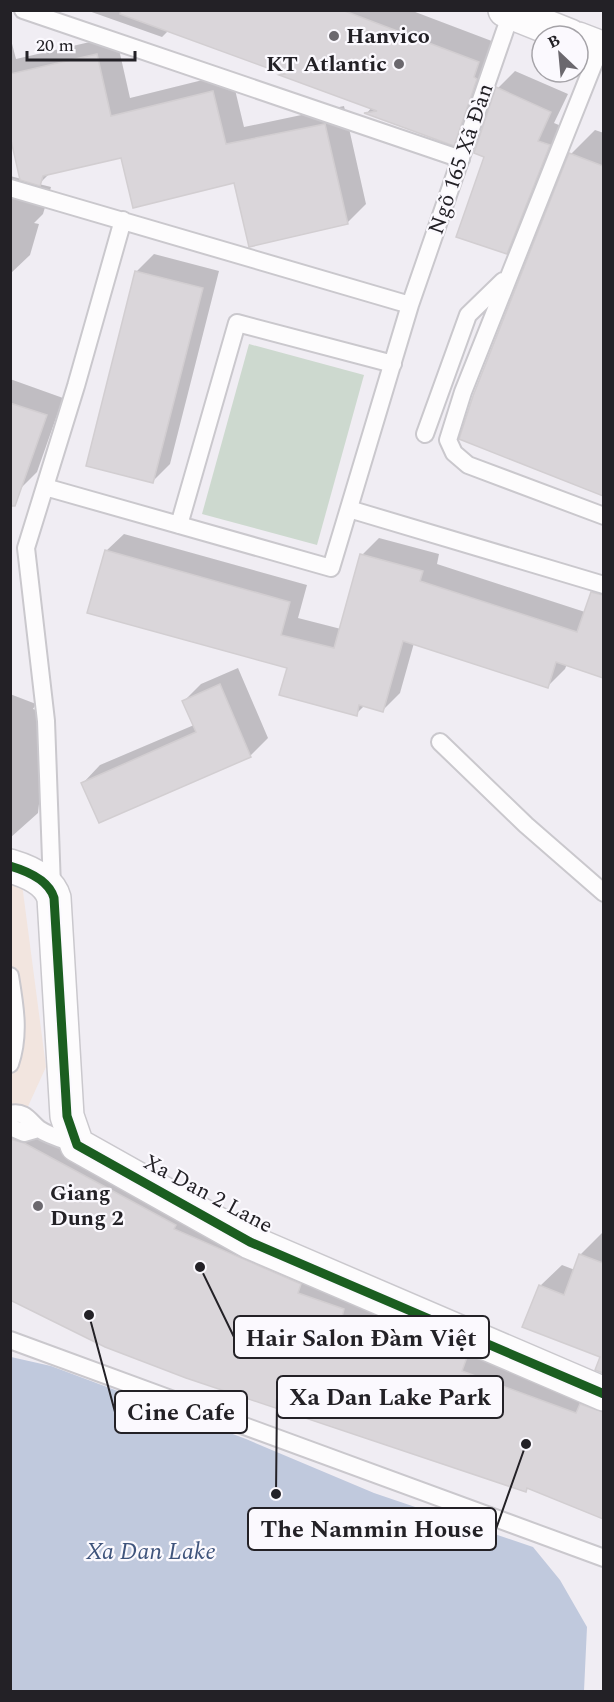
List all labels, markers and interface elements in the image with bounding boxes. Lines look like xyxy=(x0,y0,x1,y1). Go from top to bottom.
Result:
place label: Hanvico xyxy=(346,20,430,53)
scale bar xyxy=(27,24,135,62)
north arrow xyxy=(530,24,590,84)
text: B xyxy=(544,28,564,55)
marker: Hanvico xyxy=(327,29,341,43)
text: 20 m xyxy=(36,32,74,59)
place label: KT Atlantic xyxy=(266,48,387,81)
marker: KT Atlantic xyxy=(392,57,406,71)
street label: Ngõ 165 Xã Đàn xyxy=(420,79,502,239)
street label: Xa Dan 2 Lane xyxy=(137,1146,279,1242)
place label: Giang Dung 2 xyxy=(50,1177,124,1235)
marker: Giang Dung 2 xyxy=(31,1199,45,1213)
callout: Hair Salon Đàm Việt xyxy=(234,1316,489,1358)
text: Hair Salon Đàm Việt xyxy=(246,1321,476,1357)
callout: Xa Dan Lake Park xyxy=(277,1376,503,1418)
text: Xa Dan Lake Park xyxy=(289,1380,492,1416)
callout: Cine Cafe xyxy=(115,1391,247,1433)
text: Cine Cafe xyxy=(127,1395,235,1431)
callout: The Nammin House xyxy=(248,1508,496,1550)
text: The Nammin House xyxy=(260,1512,484,1548)
water label: Xa Dan Lake xyxy=(85,1534,216,1570)

